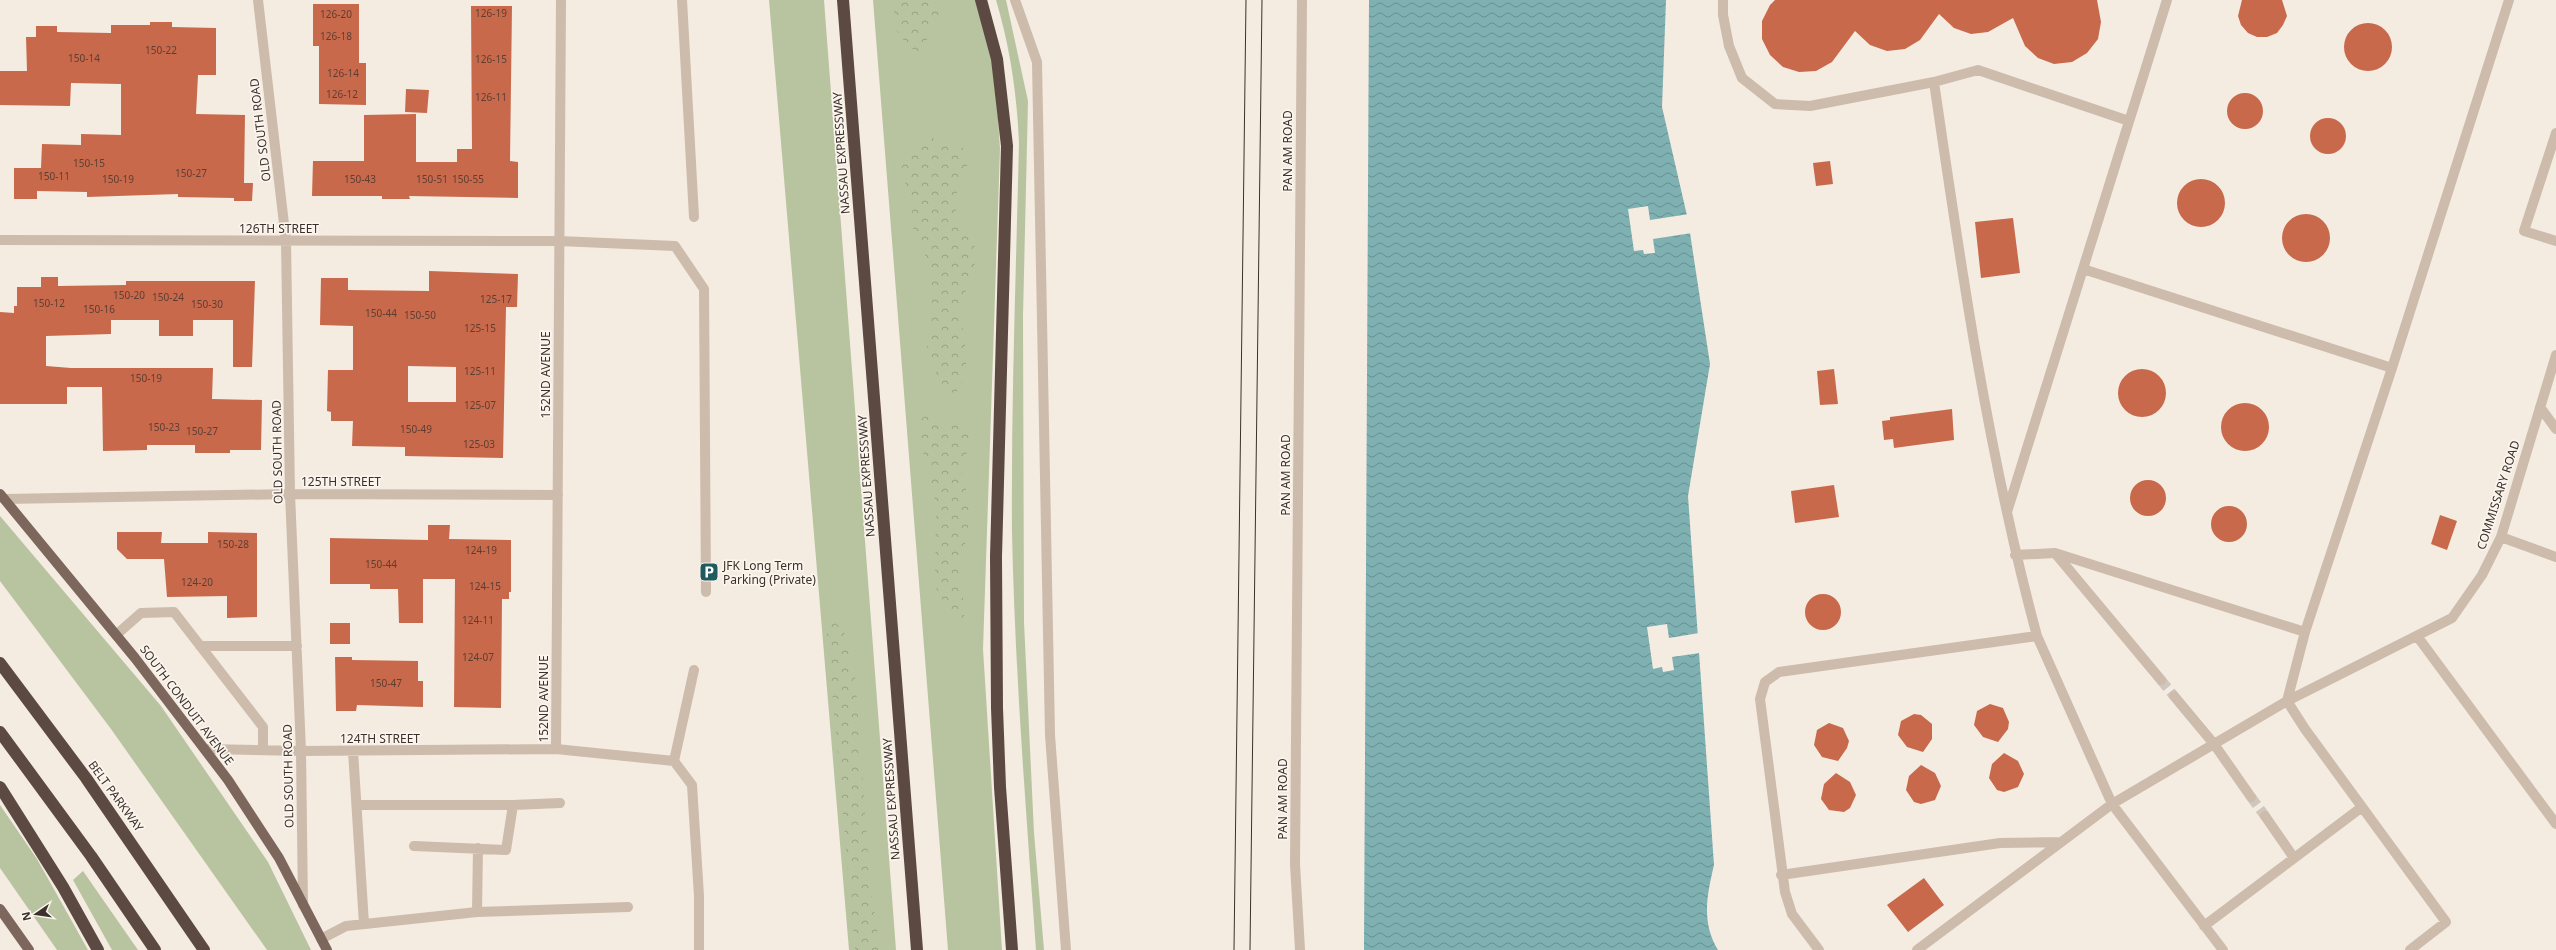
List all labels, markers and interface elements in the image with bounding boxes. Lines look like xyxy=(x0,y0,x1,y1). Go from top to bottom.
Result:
house number: 126-19 xyxy=(475,6,507,20)
house number: 126-20 xyxy=(320,7,352,21)
house number: 126-18 xyxy=(320,29,352,43)
house number: 150-22 xyxy=(145,43,177,57)
house number: 150-14 xyxy=(68,51,100,65)
house number: 126-15 xyxy=(475,52,507,66)
house number: 126-14 xyxy=(327,66,359,80)
street label: OLD SOUTH ROAD xyxy=(245,77,275,183)
house number: 126-12 xyxy=(326,87,358,101)
house number: 126-11 xyxy=(475,90,507,104)
street label: NASSAU EXPRESSWAY xyxy=(828,91,854,215)
street label: PAN AM ROAD xyxy=(1279,110,1296,192)
house number: 150-15 xyxy=(73,156,105,170)
house number: 150-27 xyxy=(175,166,207,180)
house number: 150-11 xyxy=(38,169,70,183)
house number: 150-19 xyxy=(102,172,134,186)
house number: 150-43 xyxy=(344,172,376,186)
house number: 150-51 xyxy=(416,172,448,186)
house number: 150-55 xyxy=(452,172,484,186)
street label: 126TH STREET xyxy=(239,220,319,237)
house number: 150-20 xyxy=(113,288,145,302)
house number: 150-24 xyxy=(152,290,184,304)
house number: 125-17 xyxy=(480,292,512,306)
house number: 150-12 xyxy=(33,296,65,310)
house number: 150-30 xyxy=(191,297,223,311)
house number: 150-16 xyxy=(83,302,115,316)
house number: 150-44 xyxy=(365,306,397,320)
house number: 150-50 xyxy=(404,308,436,322)
house number: 125-15 xyxy=(464,321,496,335)
street label: 152ND AVENUE xyxy=(537,331,554,419)
house number: 125-11 xyxy=(464,364,496,378)
house number: 150-19 xyxy=(130,371,162,385)
house number: 125-07 xyxy=(464,398,496,412)
street label: OLD SOUTH ROAD xyxy=(268,400,286,504)
street label: NASSAU EXPRESSWAY xyxy=(853,414,879,538)
house number: 150-23 xyxy=(148,420,180,434)
house number: 150-49 xyxy=(400,422,432,436)
house number: 150-27 xyxy=(186,424,218,438)
street label: PAN AM ROAD xyxy=(1277,434,1294,516)
house number: 125-03 xyxy=(463,437,495,451)
street label: COMMISSARY ROAD xyxy=(2472,438,2524,552)
street label: 125TH STREET xyxy=(301,473,381,490)
house number: 150-28 xyxy=(217,537,249,551)
house number: 124-19 xyxy=(465,543,497,557)
house number: 150-44 xyxy=(365,557,397,571)
place label: JFK Long Term Parking (Private) xyxy=(722,557,816,588)
parking icon: JFK Long Term Parking (Private) xyxy=(698,561,720,583)
house number: 124-20 xyxy=(181,575,213,589)
house number: 124-15 xyxy=(469,579,501,593)
house number: 124-11 xyxy=(462,613,494,627)
street label: SOUTH CONDUIT AVENUE xyxy=(136,641,238,769)
house number: 124-07 xyxy=(462,650,494,664)
street label: 152ND AVENUE xyxy=(535,655,552,743)
house number: 150-47 xyxy=(370,676,402,690)
street label: OLD SOUTH ROAD xyxy=(279,724,297,828)
street label: 124TH STREET xyxy=(340,730,420,747)
street label: NASSAU EXPRESSWAY xyxy=(878,737,904,861)
street label: BELT PARKWAY xyxy=(84,757,148,835)
street label: PAN AM ROAD xyxy=(1274,758,1291,840)
north arrow xyxy=(16,894,56,934)
text: N xyxy=(17,910,34,922)

